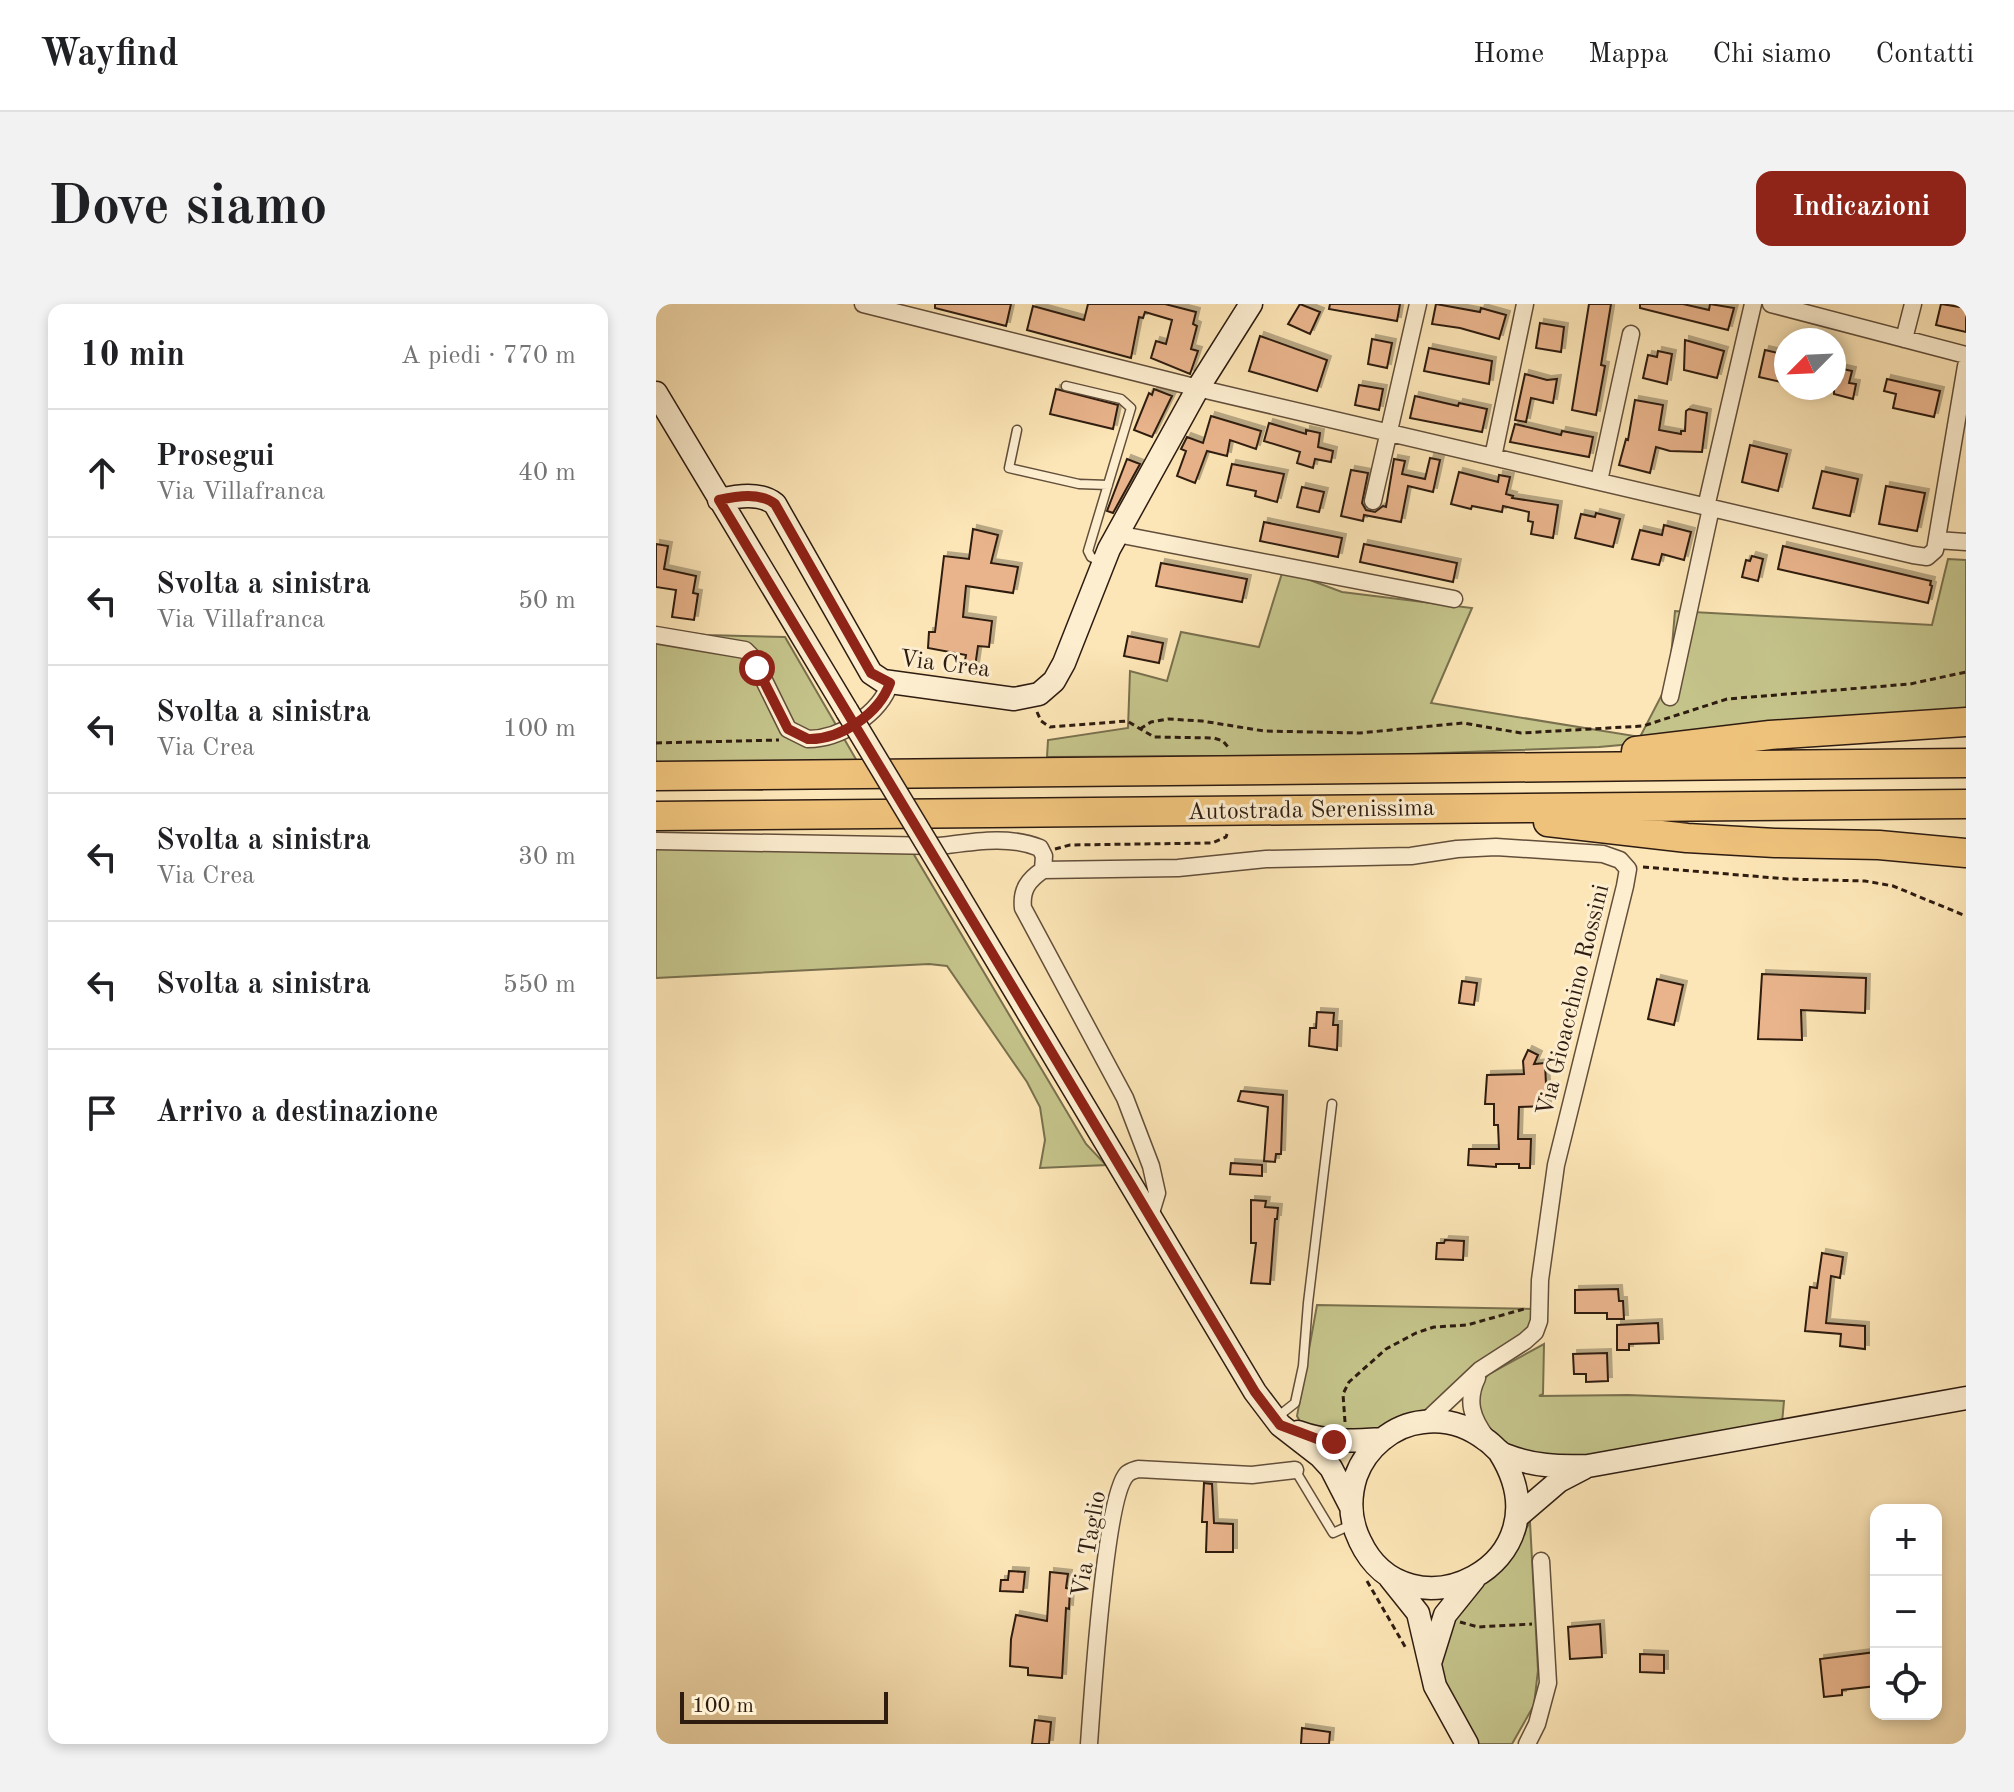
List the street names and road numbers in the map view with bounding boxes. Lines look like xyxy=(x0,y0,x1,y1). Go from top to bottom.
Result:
street label: Via Crea xyxy=(898,648,992,682)
street label: Autostrada Serenissima xyxy=(1187,797,1435,825)
street label: Via Gioacchino Rossini xyxy=(1534,882,1614,1119)
street label: Via Taglio xyxy=(1069,1489,1111,1600)

